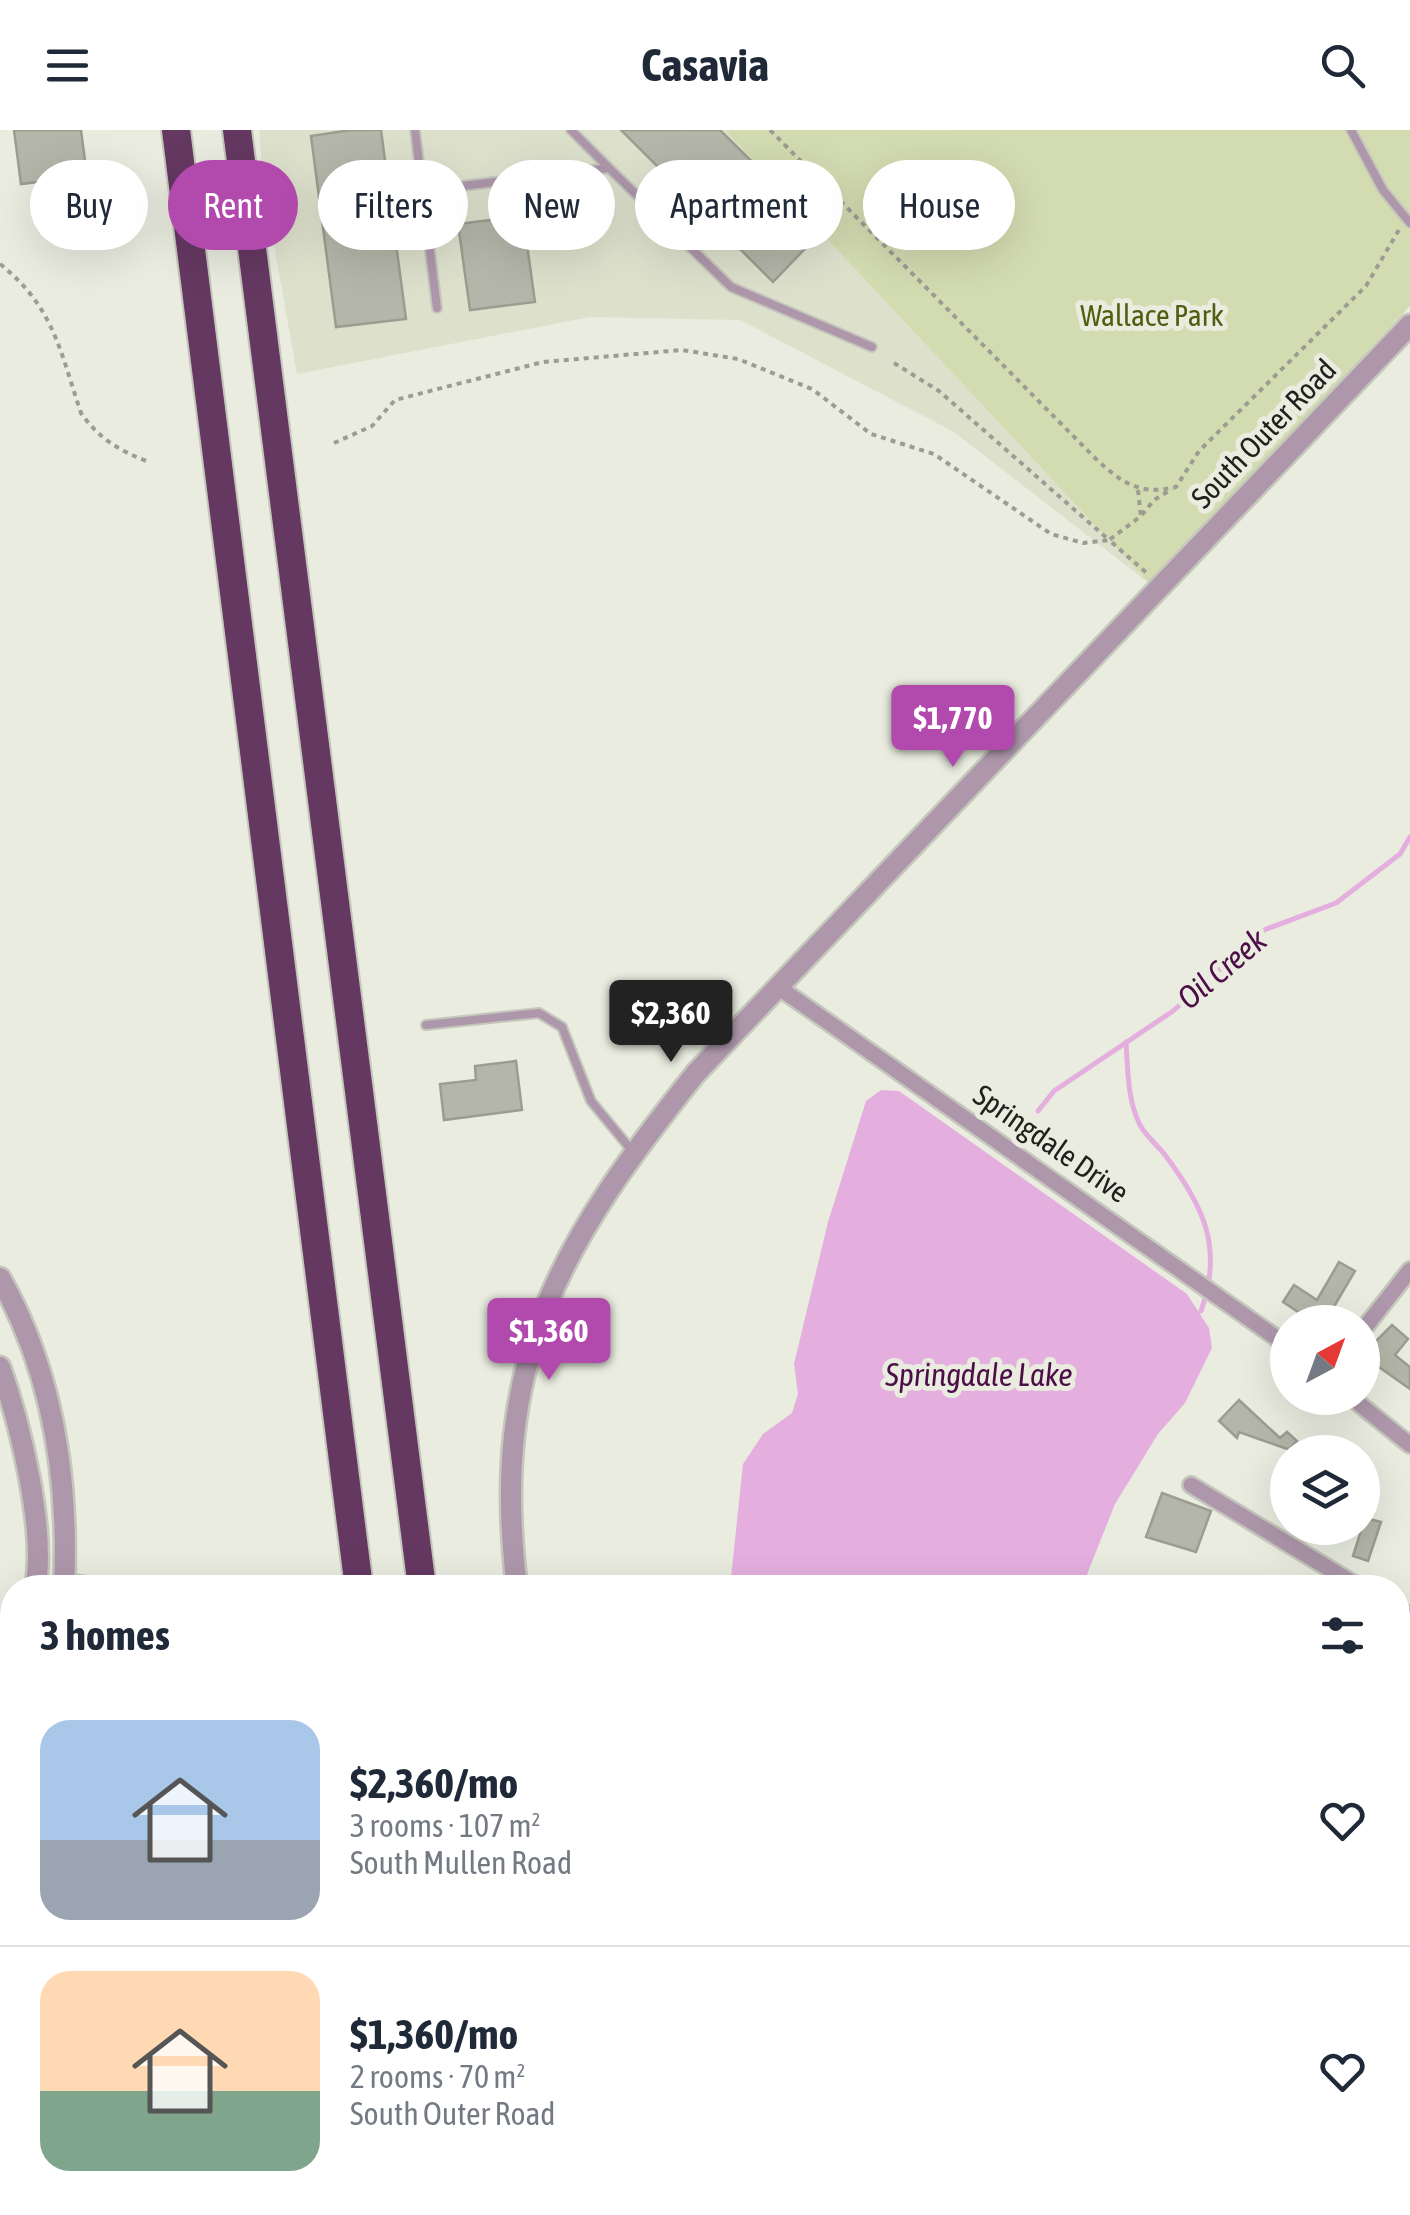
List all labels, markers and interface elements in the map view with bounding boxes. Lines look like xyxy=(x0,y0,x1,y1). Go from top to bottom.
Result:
icon: menu xyxy=(40,38,95,93)
icon: search xyxy=(1315,38,1370,93)
text: Casavia xyxy=(641,39,769,91)
chip: Buy xyxy=(30,160,148,250)
chip: Rent xyxy=(168,160,298,250)
chip: Filters xyxy=(318,160,468,250)
chip: New xyxy=(488,160,615,250)
chip: Apartment xyxy=(635,160,843,250)
chip: House xyxy=(863,160,1015,250)
park label: Wallace Park xyxy=(1080,298,1224,332)
street label: South Outer Road xyxy=(1184,352,1342,514)
pin: $1,770 xyxy=(872,685,1034,770)
text: $1,770 xyxy=(913,699,993,736)
water label: Oil Creek xyxy=(1170,920,1274,1016)
pin: $2,360 xyxy=(590,980,752,1065)
text: $2,360 xyxy=(631,994,711,1031)
street label: Springdale Drive xyxy=(968,1077,1136,1209)
pin: $1,360 xyxy=(468,1298,630,1383)
north arrow xyxy=(1270,1305,1380,1415)
map controls xyxy=(1270,1305,1380,1545)
text: $1,360 xyxy=(509,1312,589,1349)
water label: Springdale Lake xyxy=(884,1356,1073,1393)
button: layers xyxy=(1270,1435,1380,1545)
icon: filters xyxy=(1315,1608,1370,1663)
text: 3 homes xyxy=(40,1611,170,1659)
text: $2,360/mo xyxy=(350,1759,518,1807)
icon: home xyxy=(120,1760,240,1880)
icon: heart xyxy=(1315,1793,1370,1848)
text: 3 rooms · 107 m² xyxy=(350,1807,540,1844)
text: South Mullen Road xyxy=(350,1844,572,1881)
text: $1,360/mo xyxy=(350,2010,518,2058)
icon: home xyxy=(120,2011,240,2131)
icon: heart xyxy=(1315,2044,1370,2099)
text: 2 rooms · 70 m² xyxy=(350,2058,525,2095)
text: South Outer Road xyxy=(350,2095,556,2132)

